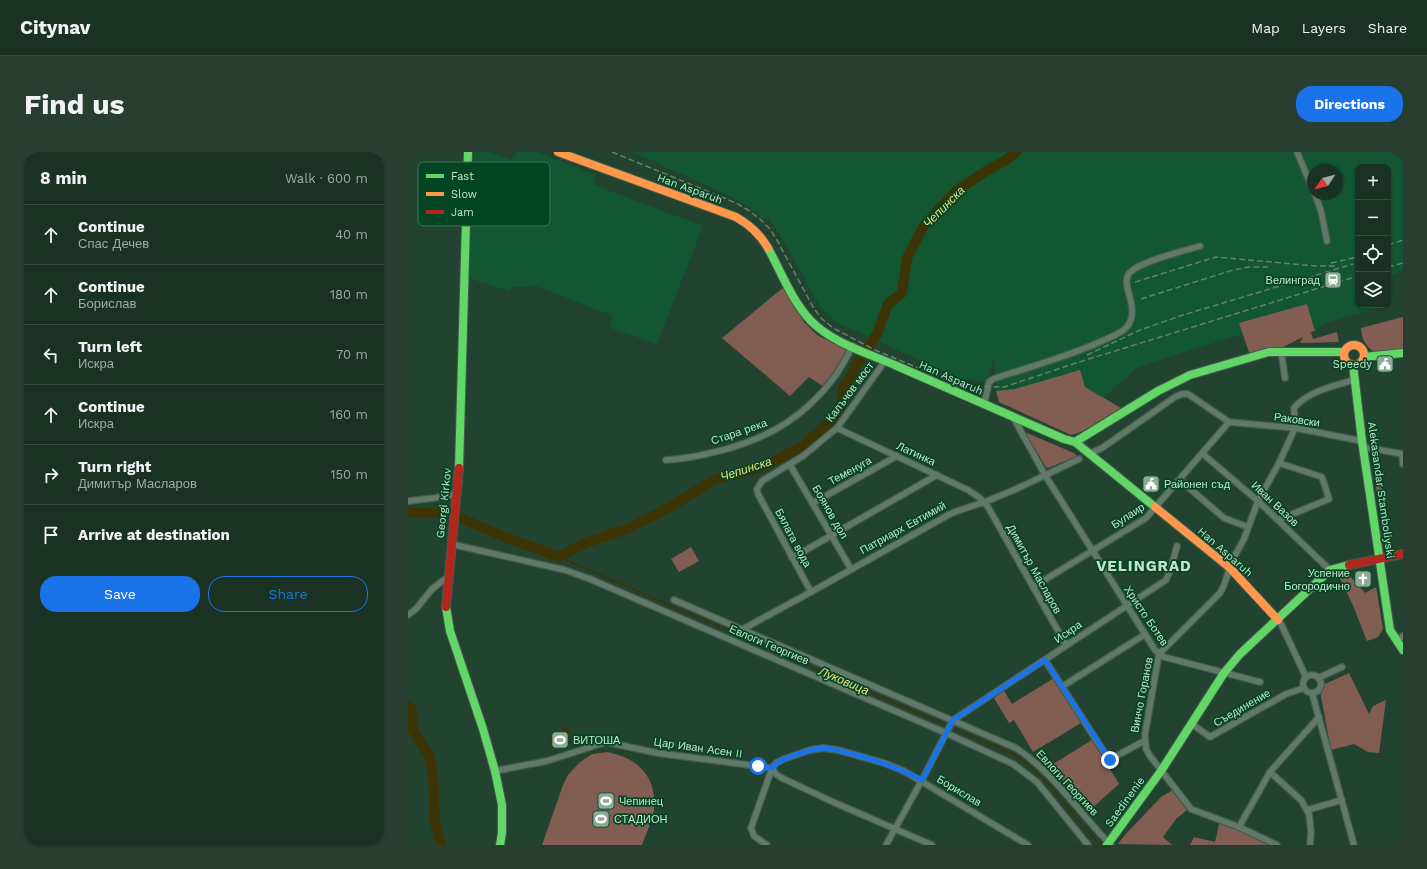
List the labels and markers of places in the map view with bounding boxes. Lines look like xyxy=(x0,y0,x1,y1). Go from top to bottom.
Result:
station icon: Велинград xyxy=(1323,270,1343,290)
place label: Велинград xyxy=(1266,274,1321,287)
public building icon: Speedy xyxy=(1375,354,1395,374)
place label: Speedy xyxy=(1333,358,1372,371)
public building icon: Районен съд xyxy=(1141,474,1161,494)
place label: Районен съд xyxy=(1164,478,1231,491)
place label: Успение Богородично xyxy=(1284,567,1350,593)
church icon: Успение Богородично xyxy=(1353,569,1373,589)
sports icon: ВИТОША xyxy=(550,730,570,750)
place label: ВИТОША xyxy=(573,734,621,747)
sports icon: Чепинец xyxy=(596,791,616,811)
place label: Чепинец xyxy=(619,795,664,808)
sports icon: СТАДИОН xyxy=(591,809,611,829)
place label: СТАДИОН xyxy=(614,813,668,826)

